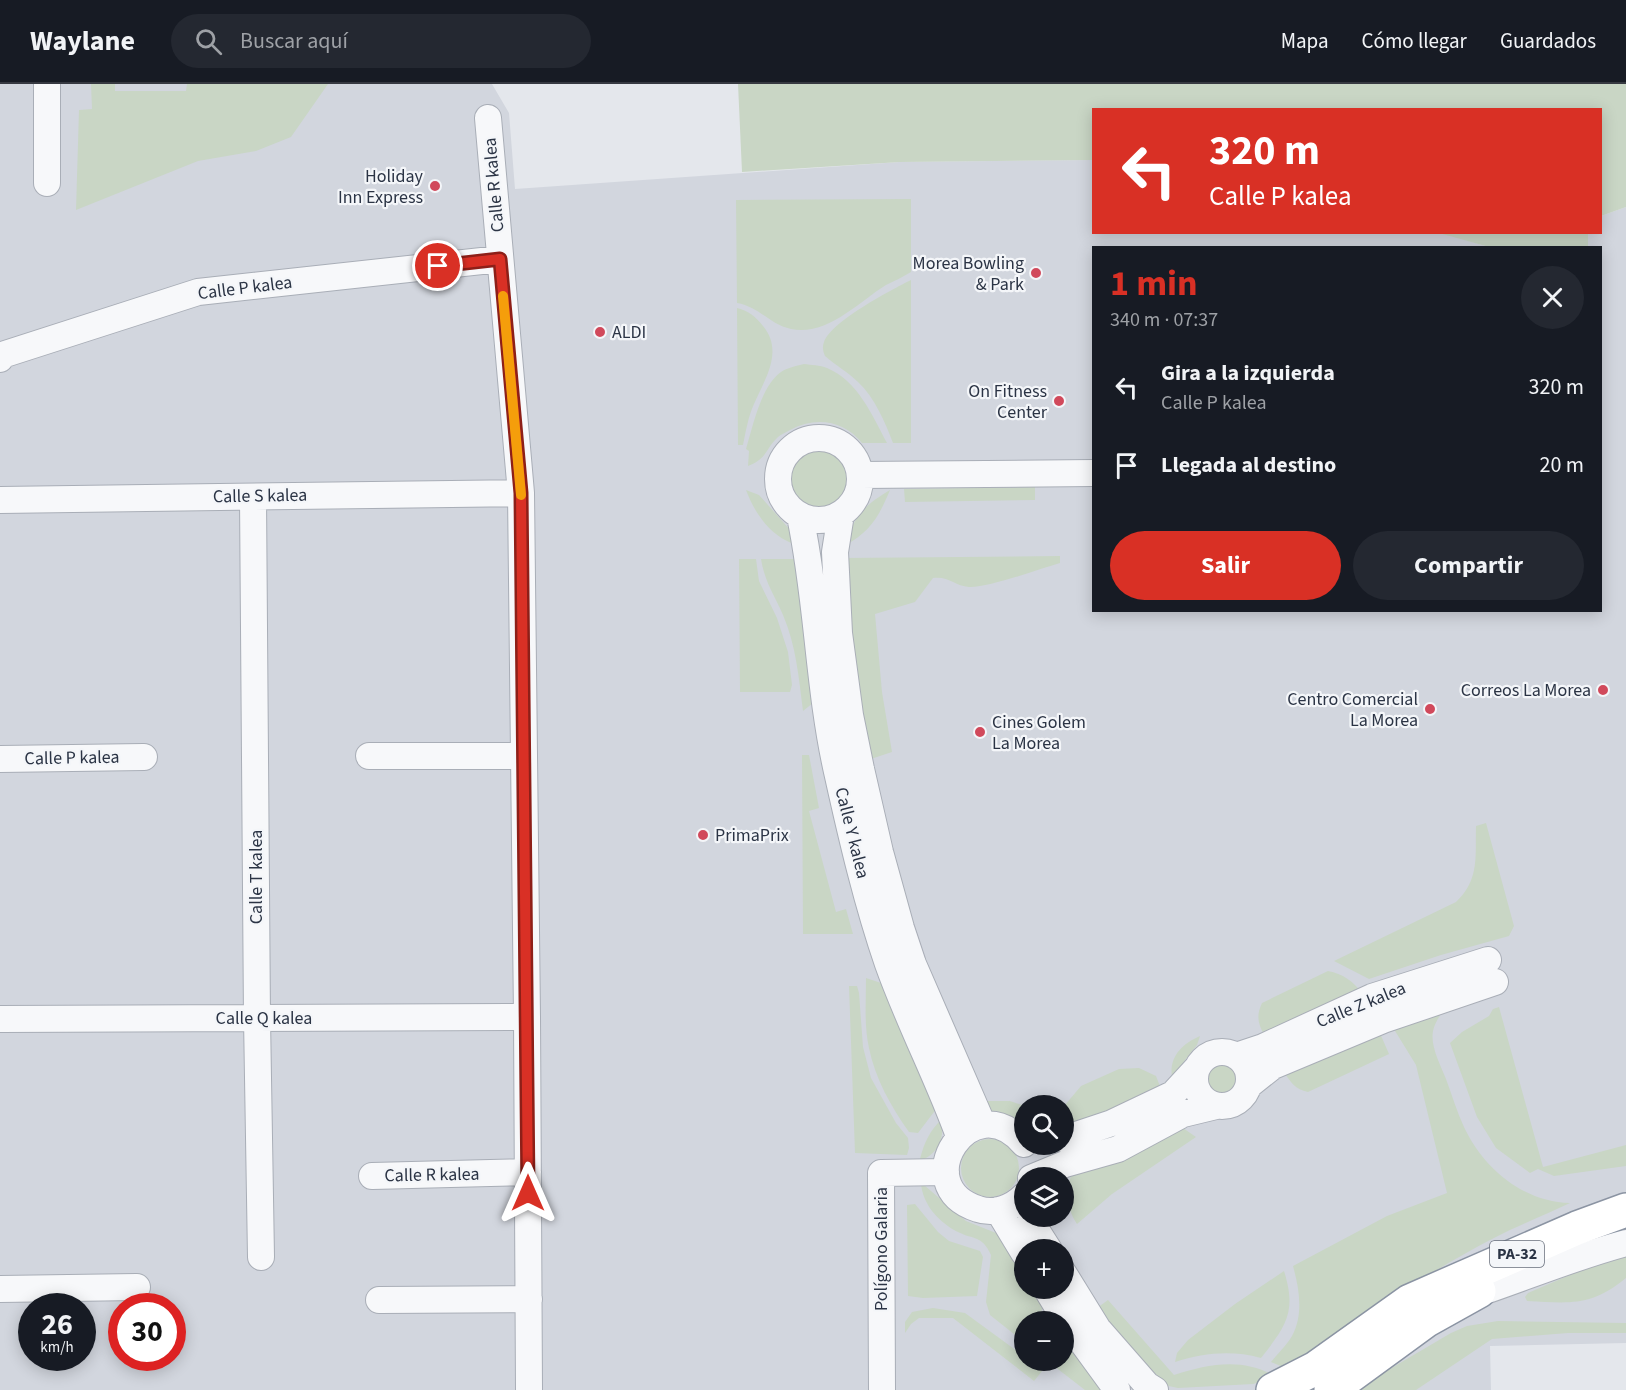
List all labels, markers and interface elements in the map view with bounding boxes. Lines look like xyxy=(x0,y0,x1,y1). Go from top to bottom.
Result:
search box xyxy=(171,14,591,68)
text: Waylane xyxy=(30,21,135,61)
icon: search xyxy=(192,25,225,58)
text: Buscar aquí xyxy=(240,25,348,57)
text: Mapa xyxy=(1281,26,1329,56)
text: Cómo llegar xyxy=(1362,26,1467,56)
text: Guardados xyxy=(1500,26,1596,56)
text: 320 m xyxy=(1209,121,1320,181)
icon: left xyxy=(1110,132,1188,210)
street label: Calle R kalea xyxy=(477,137,511,233)
place label: Holiday Inn Express xyxy=(338,164,424,210)
text: Calle P kalea xyxy=(1209,177,1351,216)
marker: Holiday Inn Express xyxy=(428,179,442,193)
pin xyxy=(412,240,463,291)
icon: arrive xyxy=(421,249,454,282)
place label: Morea Bowling & Park xyxy=(913,251,1024,297)
text: 1 min xyxy=(1110,258,1198,309)
marker: Morea Bowling & Park xyxy=(1029,266,1043,280)
button: close xyxy=(1521,266,1584,329)
street label: Calle P kalea xyxy=(196,270,294,306)
text: 340 m · 07:37 xyxy=(1110,306,1218,334)
place label: ALDI xyxy=(612,320,646,345)
marker: ALDI xyxy=(593,325,607,339)
text: Gira a la izquierda xyxy=(1161,357,1335,389)
icon: left xyxy=(1110,371,1143,404)
text: 320 m xyxy=(1529,371,1584,403)
place label: On Fitness Center xyxy=(968,379,1048,425)
text: Calle P kalea xyxy=(1161,389,1267,417)
marker: On Fitness Center xyxy=(1052,394,1066,408)
icon: arrive xyxy=(1110,449,1143,482)
text: Llegada al destino xyxy=(1161,449,1336,481)
text: 20 m xyxy=(1539,449,1584,481)
street label: Calle S kalea xyxy=(213,483,307,509)
button: Salir xyxy=(1110,531,1341,600)
button: Compartir xyxy=(1353,531,1584,600)
place label: Correos La Morea xyxy=(1461,678,1591,703)
marker: Correos La Morea xyxy=(1596,683,1610,697)
place label: Centro Comercial La Morea xyxy=(1287,687,1418,733)
marker: Centro Comercial La Morea xyxy=(1423,702,1437,716)
place label: Cines Golem La Morea xyxy=(992,710,1086,756)
marker: Cines Golem La Morea xyxy=(973,725,987,739)
street label: Calle P kalea xyxy=(24,745,120,771)
street label: Calle Y kalea xyxy=(829,785,875,881)
place label: PrimaPrix xyxy=(715,823,789,848)
marker: PrimaPrix xyxy=(696,828,710,842)
street label: Calle T kalea xyxy=(244,830,269,924)
street label: Calle Z kalea xyxy=(1313,976,1409,1034)
street label: Calle Q kalea xyxy=(216,1006,312,1031)
map controls xyxy=(1014,1095,1074,1371)
button: search xyxy=(1014,1095,1074,1155)
position arrow xyxy=(496,1161,560,1225)
street label: Calle R kalea xyxy=(384,1162,480,1188)
button: layers xyxy=(1014,1167,1074,1227)
street label: Polígono Galaria xyxy=(869,1187,894,1311)
button: + xyxy=(1014,1239,1074,1299)
road number: PA-32 xyxy=(1490,1241,1544,1267)
speed limit sign: 30 xyxy=(108,1293,186,1371)
text: 26 xyxy=(41,1303,73,1346)
button: − xyxy=(1014,1311,1074,1371)
text: km/h xyxy=(40,1337,74,1358)

